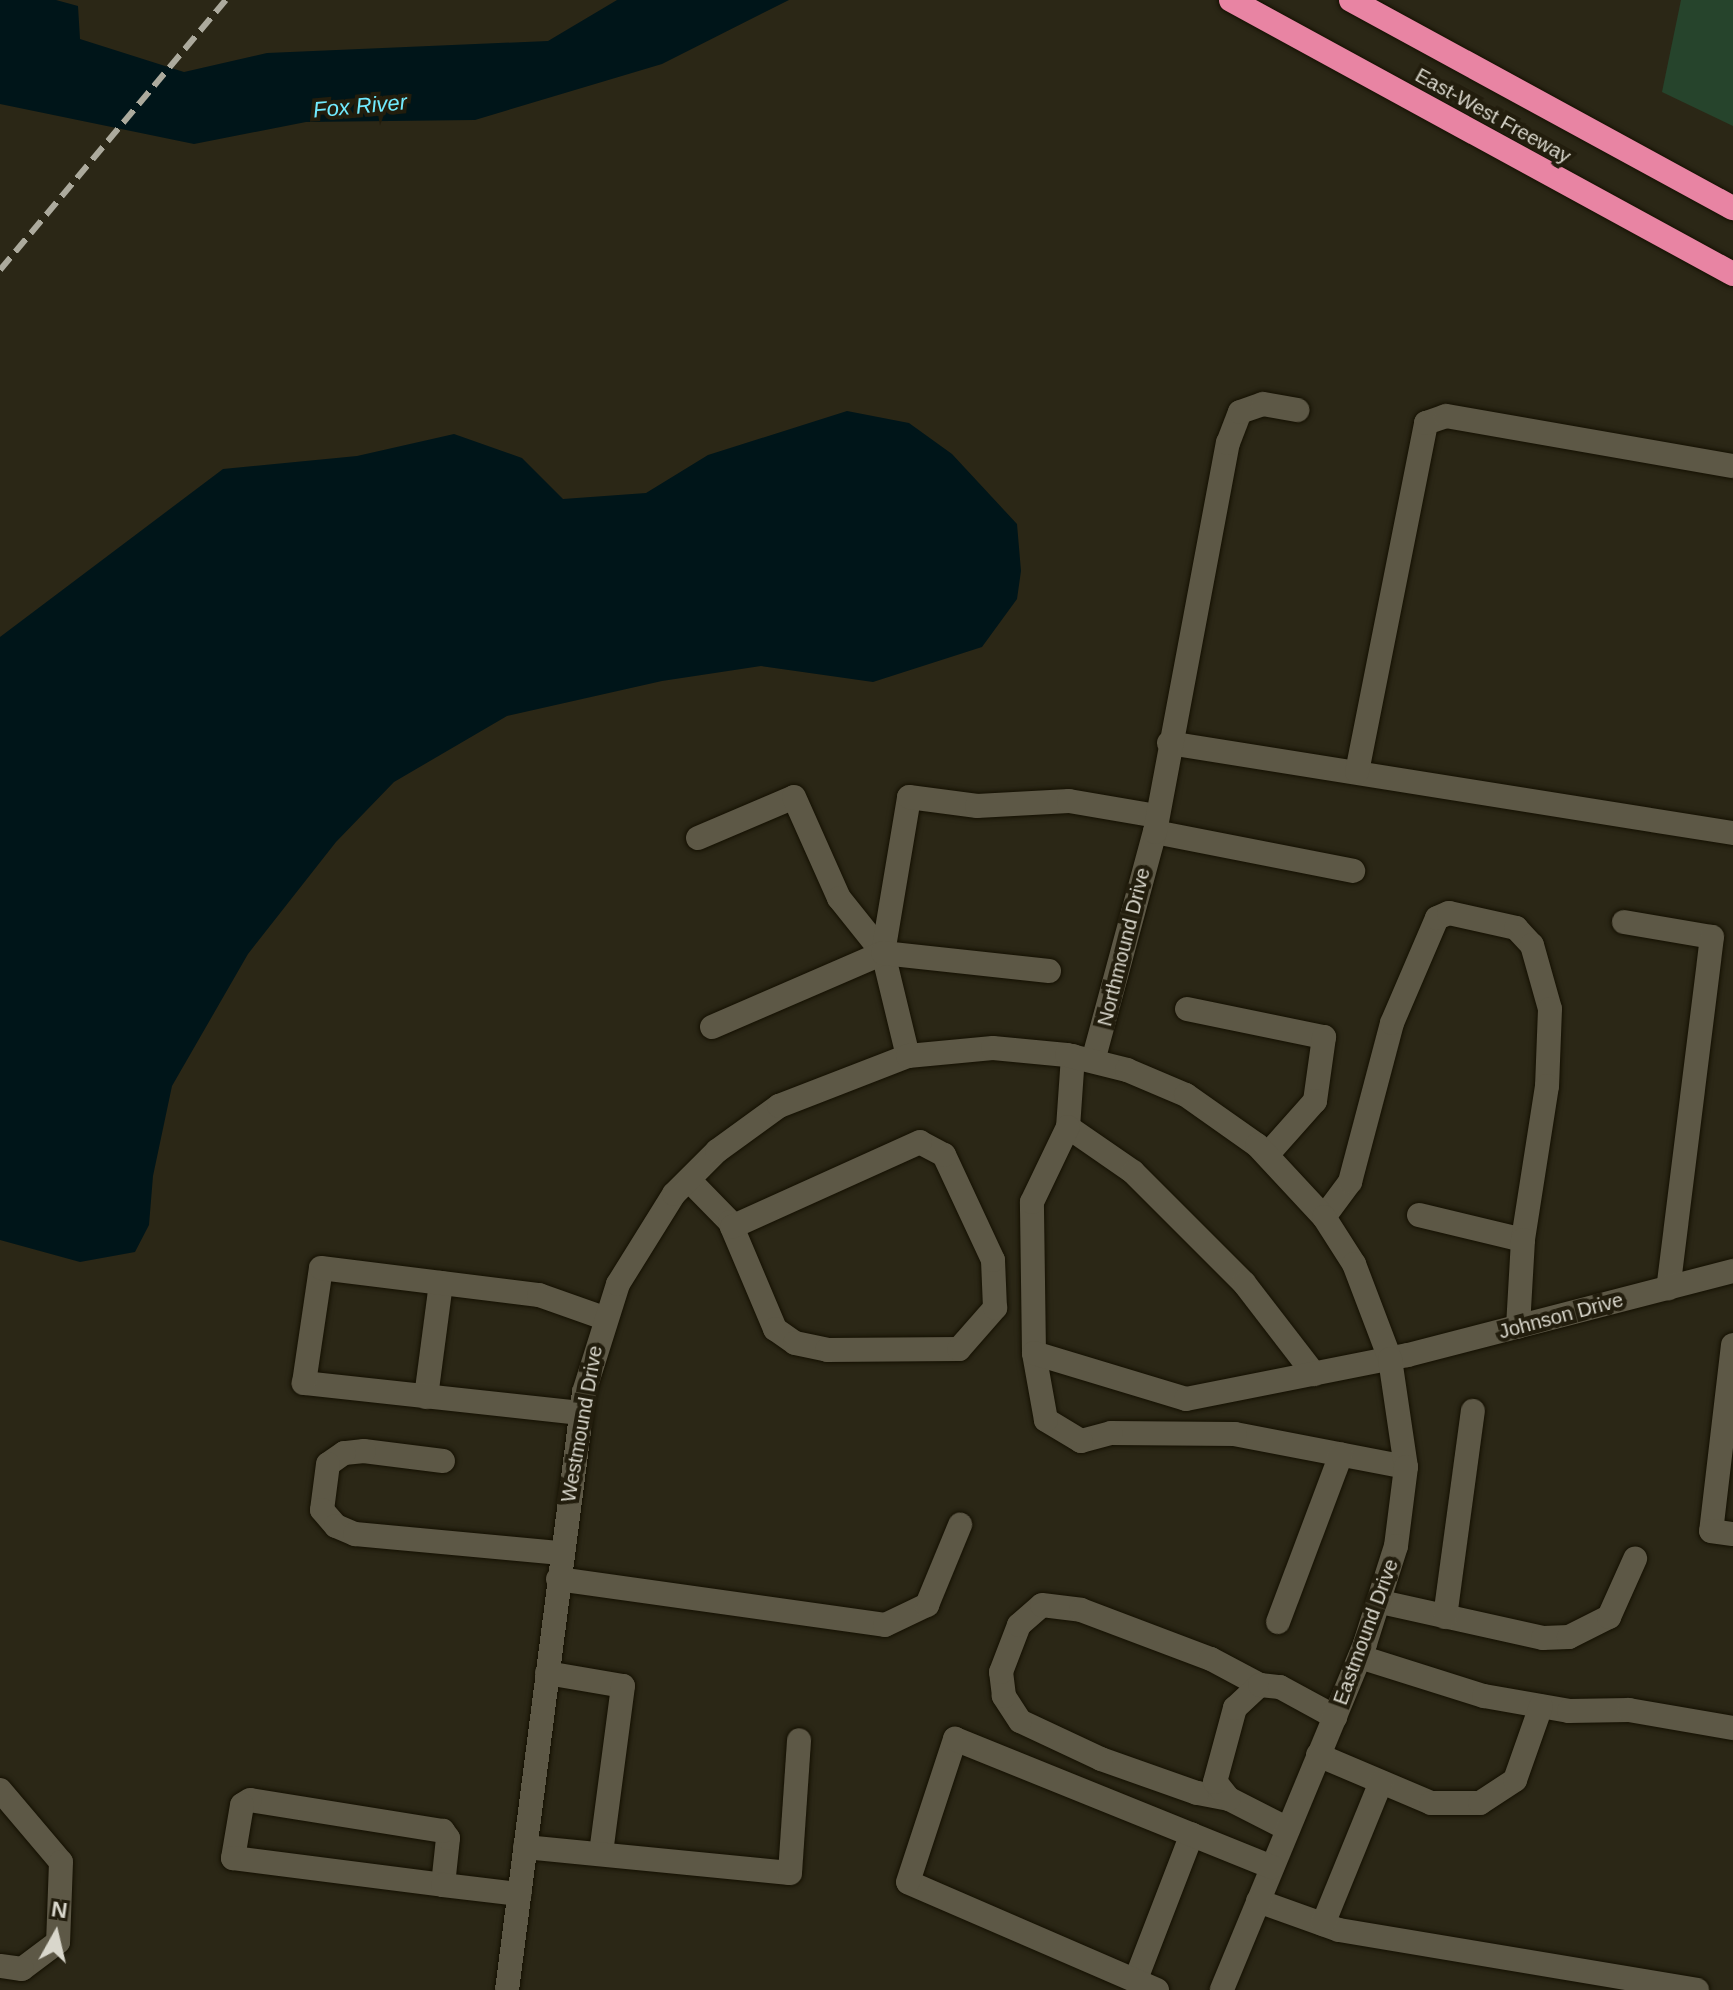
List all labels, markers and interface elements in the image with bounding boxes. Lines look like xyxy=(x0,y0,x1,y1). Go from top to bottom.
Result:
street label: East-West Freeway xyxy=(1411,63,1575,169)
water label: Fox River xyxy=(312,89,408,123)
street label: Northmound Drive xyxy=(1093,865,1155,1029)
street label: Johnson Drive xyxy=(1496,1288,1626,1344)
street label: Westmound Drive xyxy=(556,1344,608,1504)
street label: Eastmound Drive xyxy=(1328,1556,1404,1708)
north arrow xyxy=(16,1894,96,1974)
text: N xyxy=(50,1896,69,1923)

